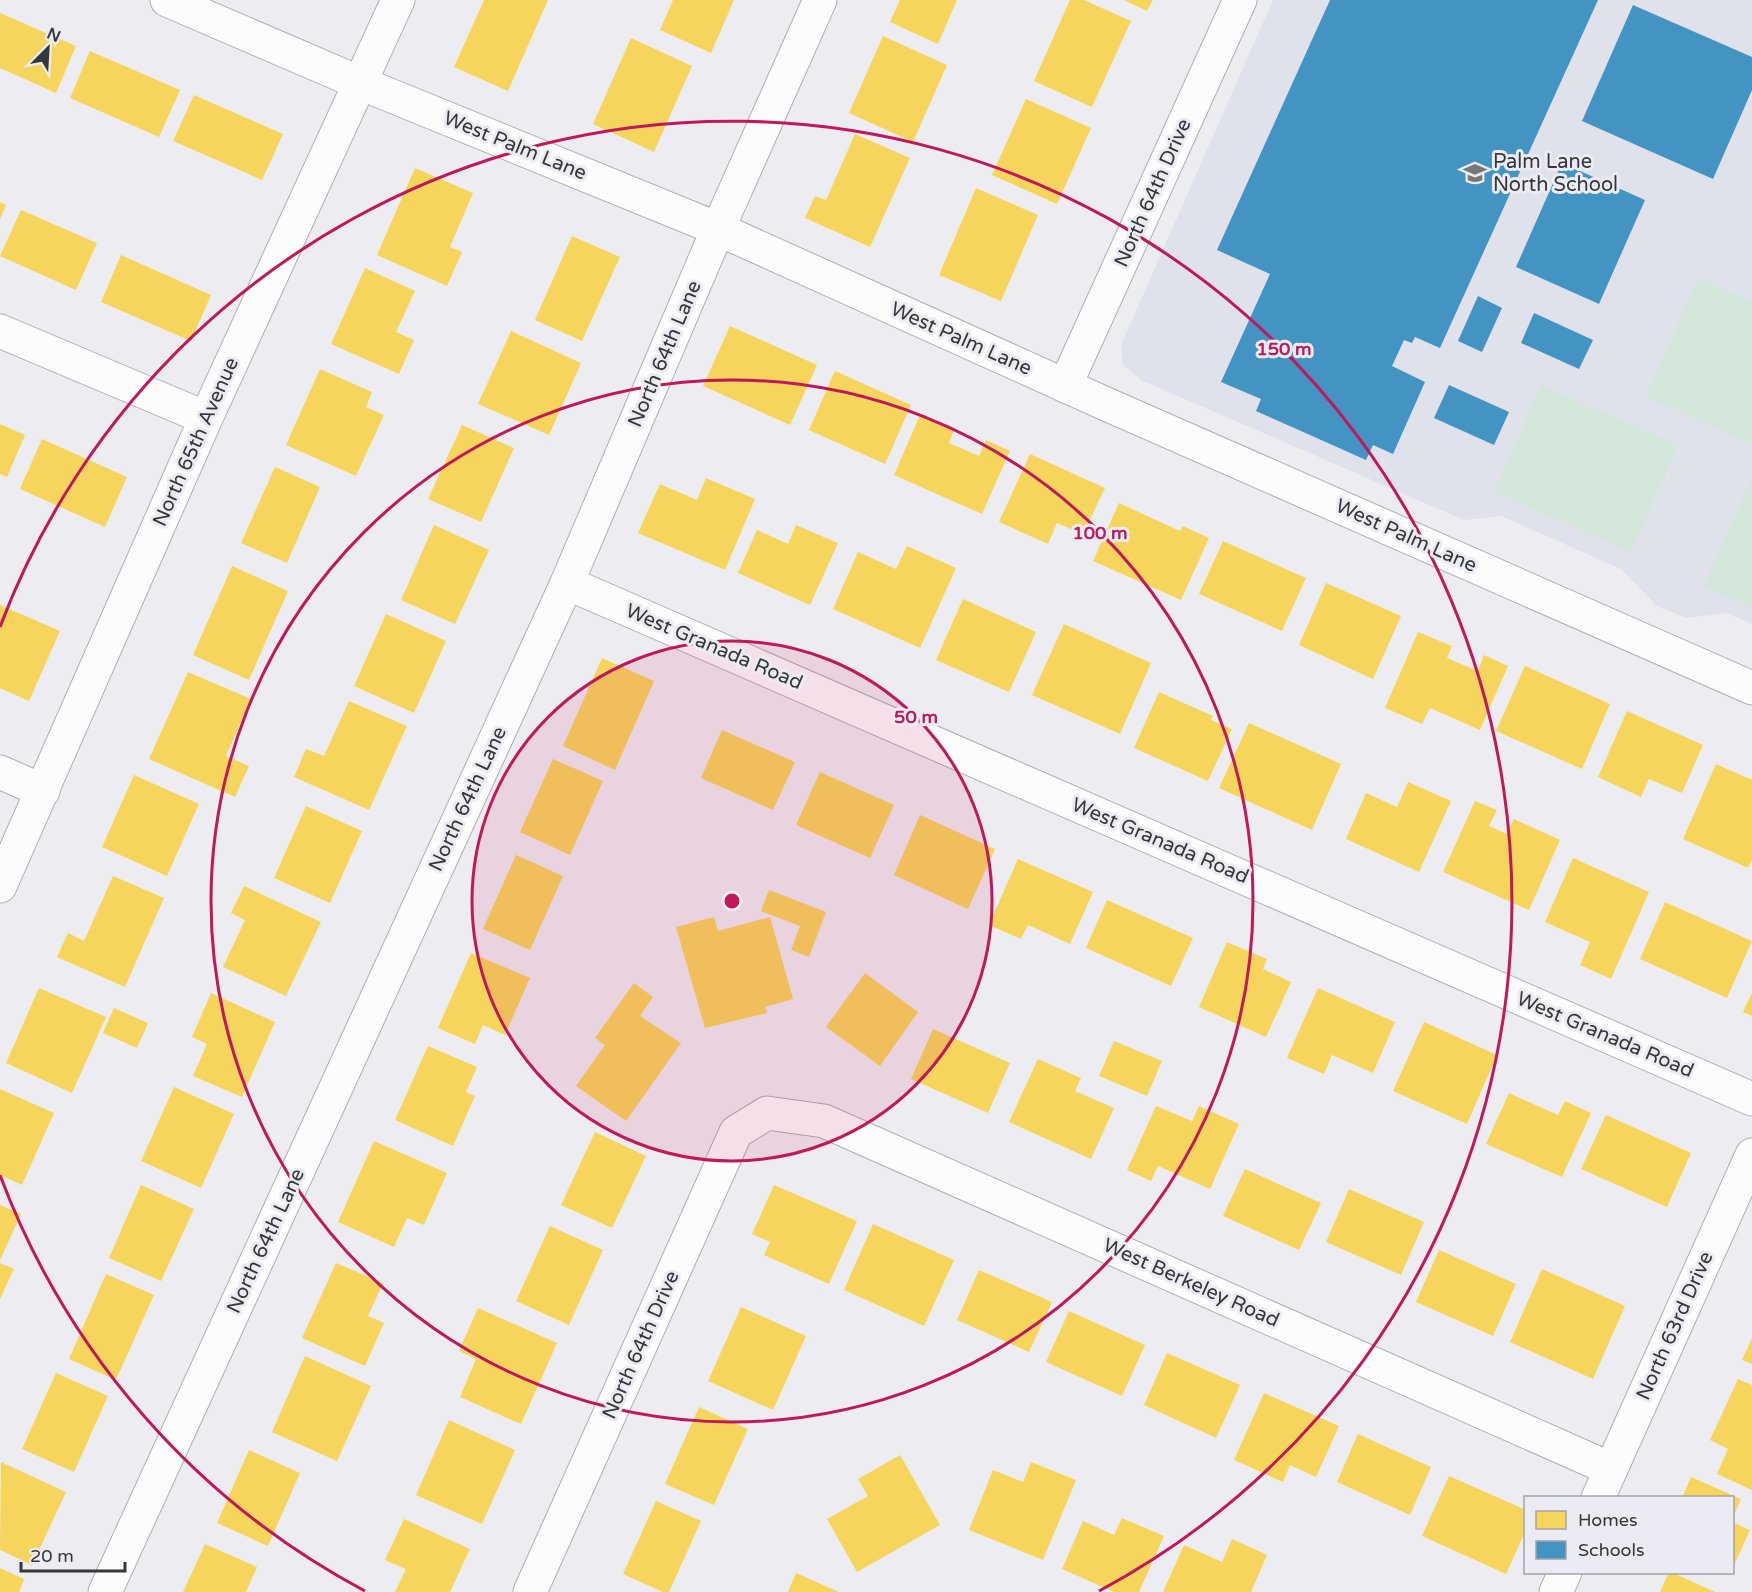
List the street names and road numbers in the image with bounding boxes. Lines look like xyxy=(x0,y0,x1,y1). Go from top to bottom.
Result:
street label: West Palm Lane xyxy=(440,106,590,186)
street label: North 64th Drive xyxy=(1109,115,1197,271)
street label: North 64th Lane xyxy=(623,277,707,431)
street label: West Palm Lane xyxy=(887,297,1035,381)
street label: North 65th Avenue xyxy=(148,354,244,530)
street label: West Palm Lane xyxy=(1332,494,1480,578)
street label: West Granada Road xyxy=(622,599,806,695)
street label: North 64th Lane xyxy=(424,723,512,875)
street label: West Granada Road xyxy=(1068,793,1252,889)
street label: West Granada Road xyxy=(1513,987,1697,1083)
street label: North 64th Lane xyxy=(222,1165,310,1317)
street label: West Berkeley Road xyxy=(1099,1233,1283,1333)
street label: North 63rd Drive xyxy=(1631,1248,1719,1404)
street label: North 64th Drive xyxy=(597,1267,685,1423)

